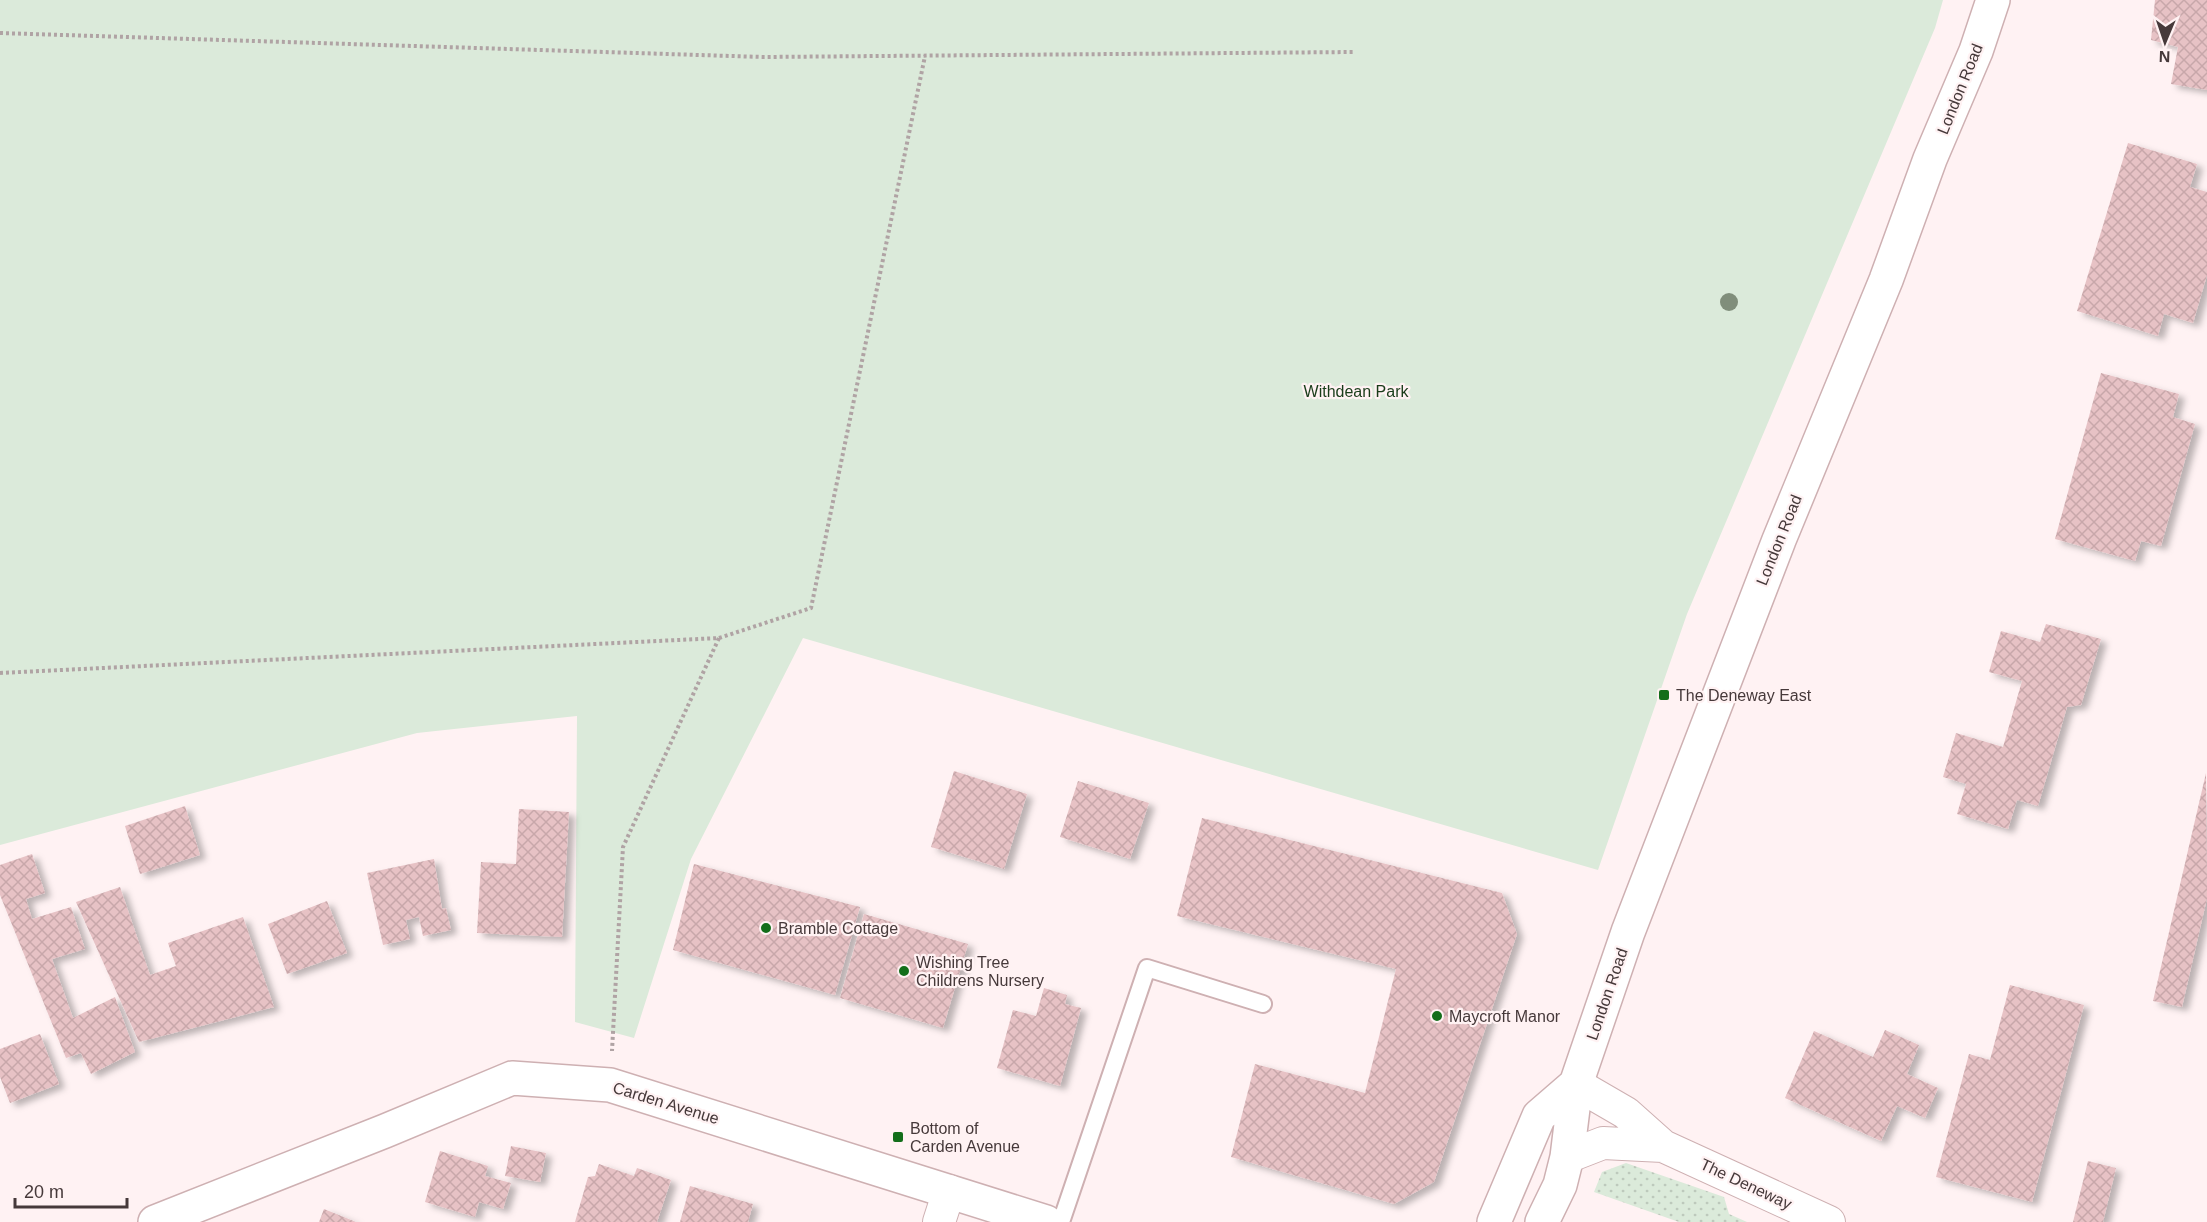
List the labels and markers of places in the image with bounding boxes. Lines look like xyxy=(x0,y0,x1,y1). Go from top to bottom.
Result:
place label: The Deneway East xyxy=(1676,687,1812,704)
marker: The Deneway East xyxy=(1657,688,1671,702)
place label: Bramble Cottage xyxy=(778,920,898,937)
marker: Bramble Cottage xyxy=(759,921,773,935)
place label: Wishing Tree Childrens Nursery xyxy=(916,954,1044,989)
marker: Wishing Tree Childrens Nursery xyxy=(897,964,911,978)
place label: Maycroft Manor xyxy=(1449,1008,1561,1025)
marker: Maycroft Manor xyxy=(1430,1009,1444,1023)
place label: Bottom of Carden Avenue xyxy=(910,1120,1020,1155)
marker: Bottom of Carden Avenue xyxy=(891,1130,905,1144)

